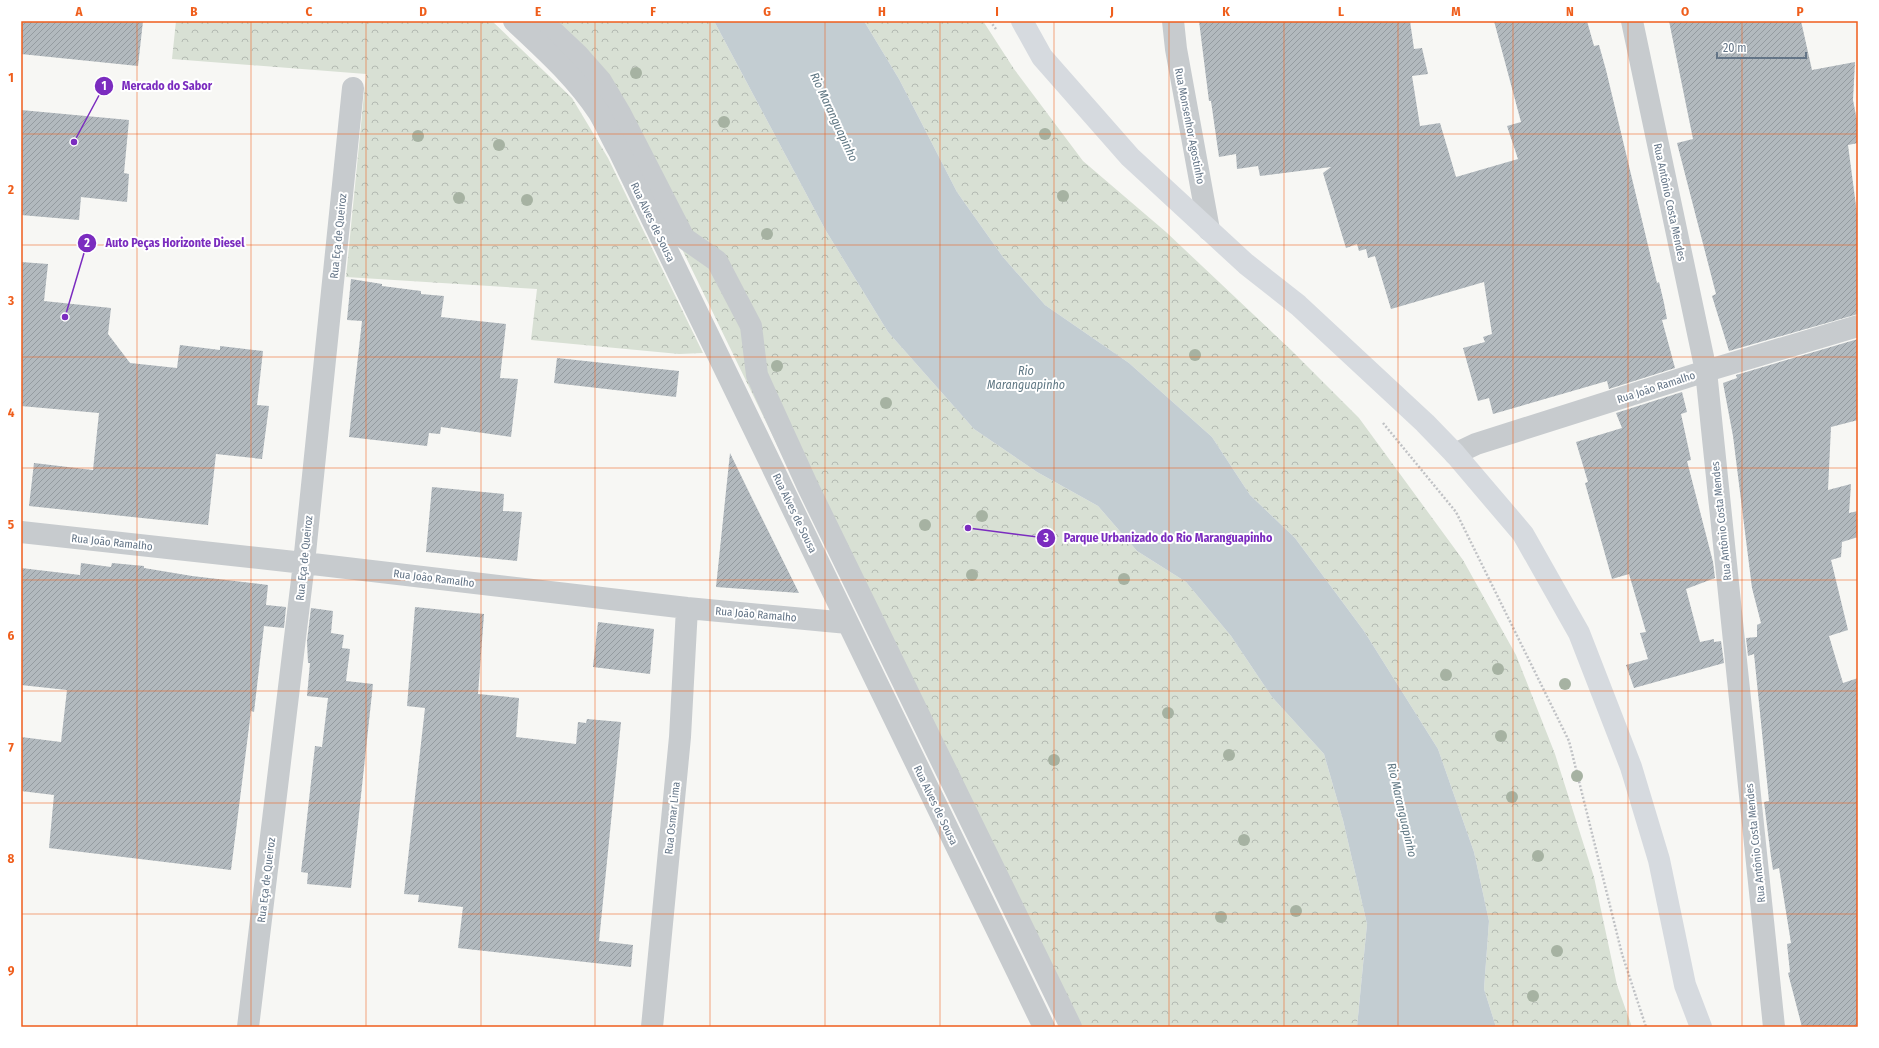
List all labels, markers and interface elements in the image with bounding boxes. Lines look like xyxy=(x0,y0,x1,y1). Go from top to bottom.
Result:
text: A xyxy=(74,4,83,19)
text: B xyxy=(190,4,198,19)
text: C xyxy=(306,4,313,19)
text: D xyxy=(419,4,427,19)
text: E xyxy=(535,4,541,19)
text: F xyxy=(650,4,656,19)
text: G xyxy=(763,4,771,19)
text: H xyxy=(878,4,886,19)
text: I xyxy=(995,4,999,19)
text: J xyxy=(1109,4,1114,19)
text: K xyxy=(1222,4,1230,19)
text: L xyxy=(1338,4,1344,19)
text: M xyxy=(1451,4,1461,19)
text: N xyxy=(1566,4,1574,19)
text: O xyxy=(1681,4,1689,19)
text: P xyxy=(1796,4,1804,19)
scale bar xyxy=(1717,34,1806,60)
text: 20 m xyxy=(1723,41,1747,55)
street label: Rua Monsenhor Agostinho xyxy=(1172,67,1207,185)
text: 1 xyxy=(8,70,14,85)
water label: Rio Maranguapinho xyxy=(807,70,861,164)
callout: Mercado do Sabor xyxy=(94,74,220,98)
text: 1 xyxy=(101,79,107,93)
text: Mercado do Sabor xyxy=(122,79,213,93)
street label: Rua Antônio Costa Mendes xyxy=(1651,142,1688,262)
street label: Rua Alves de Sousa xyxy=(628,180,677,264)
text: 2 xyxy=(7,182,14,197)
street label: Rua Eça de Queiroz xyxy=(328,192,350,279)
callout: Auto Peças Horizonte Diesel xyxy=(77,231,252,255)
text: 2 xyxy=(83,236,90,250)
text: Auto Peças Horizonte Diesel xyxy=(105,236,245,251)
text: 3 xyxy=(7,293,14,308)
water label: Rio Maranguapinho xyxy=(987,364,1065,392)
street label: Rua João Ramalho xyxy=(1615,369,1697,406)
text: 4 xyxy=(8,405,15,420)
street label: Rua Antônio Costa Mendes xyxy=(1709,460,1734,581)
street label: Rua Alves de Sousa xyxy=(770,471,819,555)
street label: Rua Eça de Queiroz xyxy=(294,514,316,601)
text: 5 xyxy=(8,517,14,532)
callout: Parque Urbanizado do Rio Maranguapinho xyxy=(1036,526,1280,550)
text: 3 xyxy=(1042,531,1049,545)
text: Parque Urbanizado do Rio Maranguapinho xyxy=(1064,531,1273,545)
street label: Rua João Ramalho xyxy=(71,532,153,553)
street label: Rua João Ramalho xyxy=(393,567,475,590)
street label: Rua João Ramalho xyxy=(715,604,797,625)
text: 6 xyxy=(8,628,15,643)
text: 7 xyxy=(8,740,14,755)
water label: Rio Maranguapinho xyxy=(1384,761,1420,859)
street label: Rua Alves de Sousa xyxy=(911,763,960,847)
street label: Rua Osmar Lima xyxy=(662,781,683,855)
street label: Rua Antônio Costa Mendes xyxy=(1743,782,1768,903)
street label: Rua Eça de Queiroz xyxy=(255,836,278,923)
text: 8 xyxy=(8,851,15,866)
text: 9 xyxy=(8,963,15,978)

